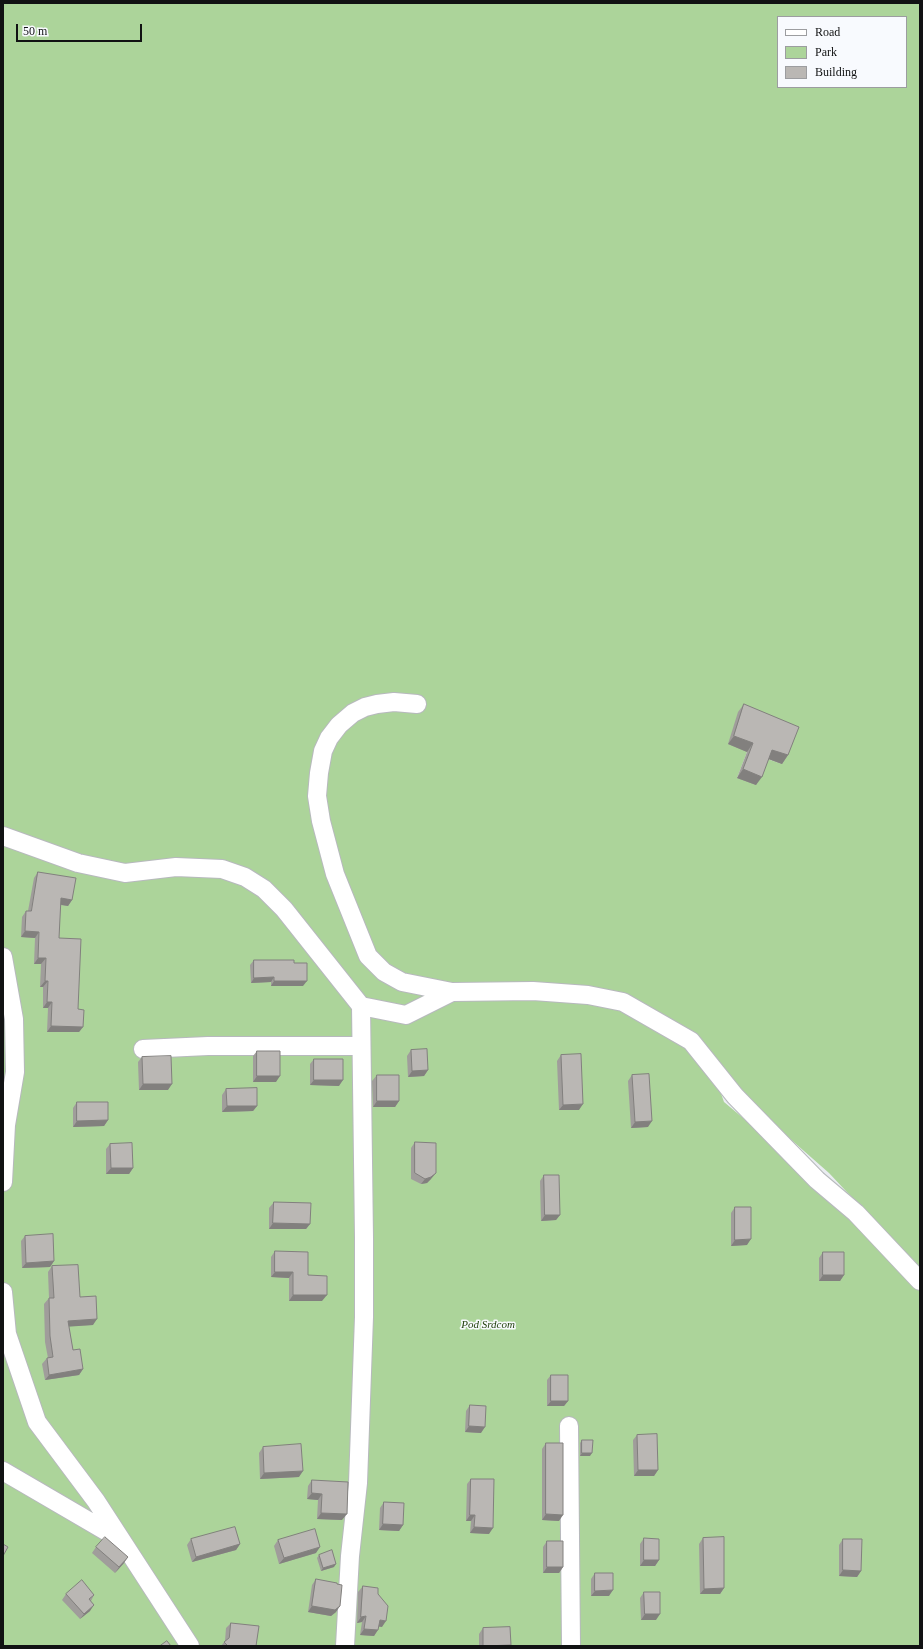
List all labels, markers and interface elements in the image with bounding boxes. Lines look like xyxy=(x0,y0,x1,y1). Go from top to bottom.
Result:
scale bar xyxy=(18,16,144,42)
legend xyxy=(777,16,907,88)
text: 50 m xyxy=(23,24,47,38)
text: Road xyxy=(815,25,840,39)
text: Park xyxy=(815,45,837,59)
text: Building xyxy=(815,65,857,79)
park label: Pod Srdcom xyxy=(461,1318,515,1332)

